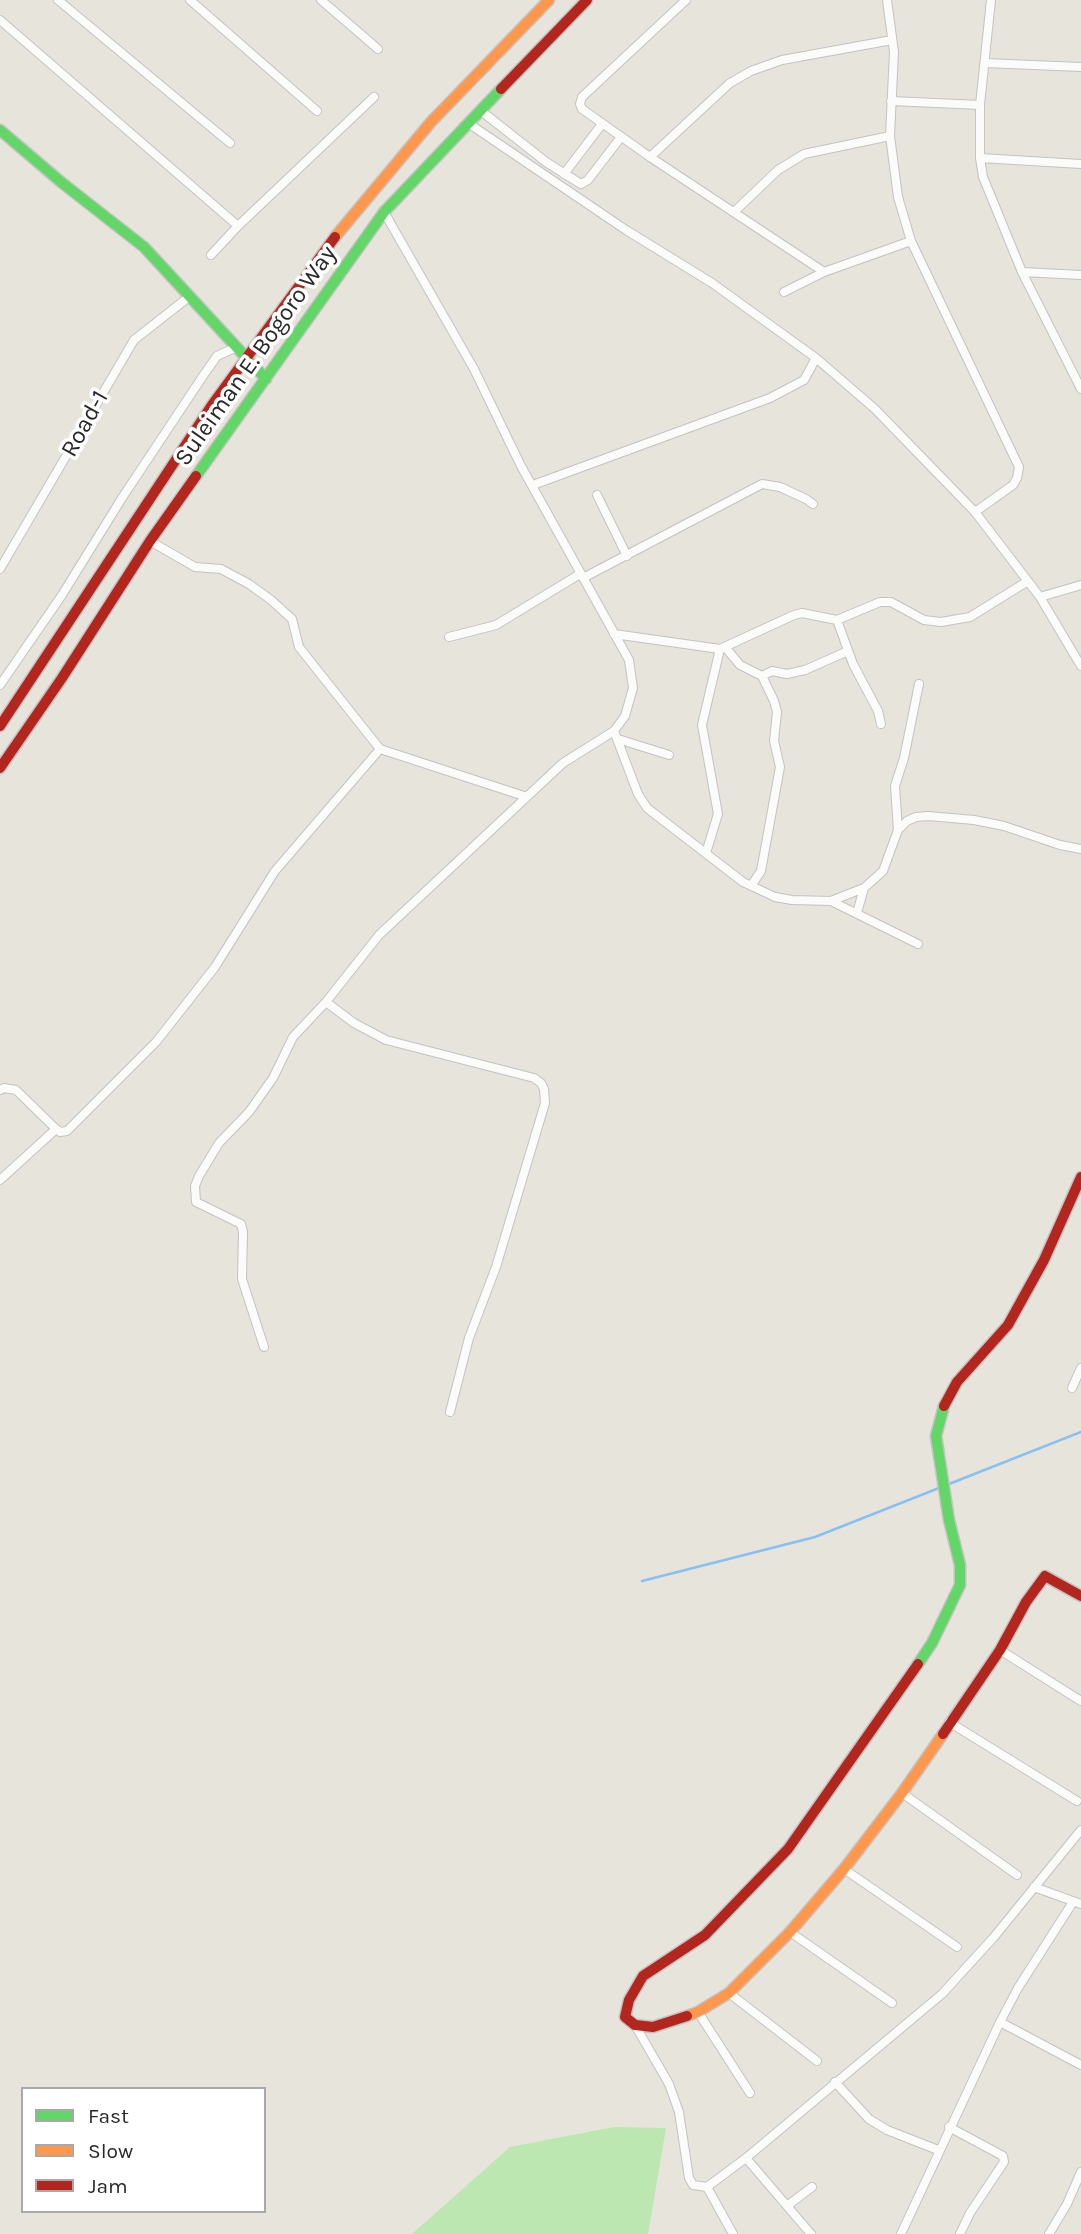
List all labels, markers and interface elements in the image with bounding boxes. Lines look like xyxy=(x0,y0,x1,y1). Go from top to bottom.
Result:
street label: Suleiman E. Bogoro Way xyxy=(169,241,343,471)
street label: Road-1 xyxy=(55,386,115,462)
legend xyxy=(21,2087,266,2213)
text: Fast xyxy=(88,2104,129,2128)
text: Slow xyxy=(88,2139,133,2163)
text: Jam xyxy=(88,2174,128,2198)

